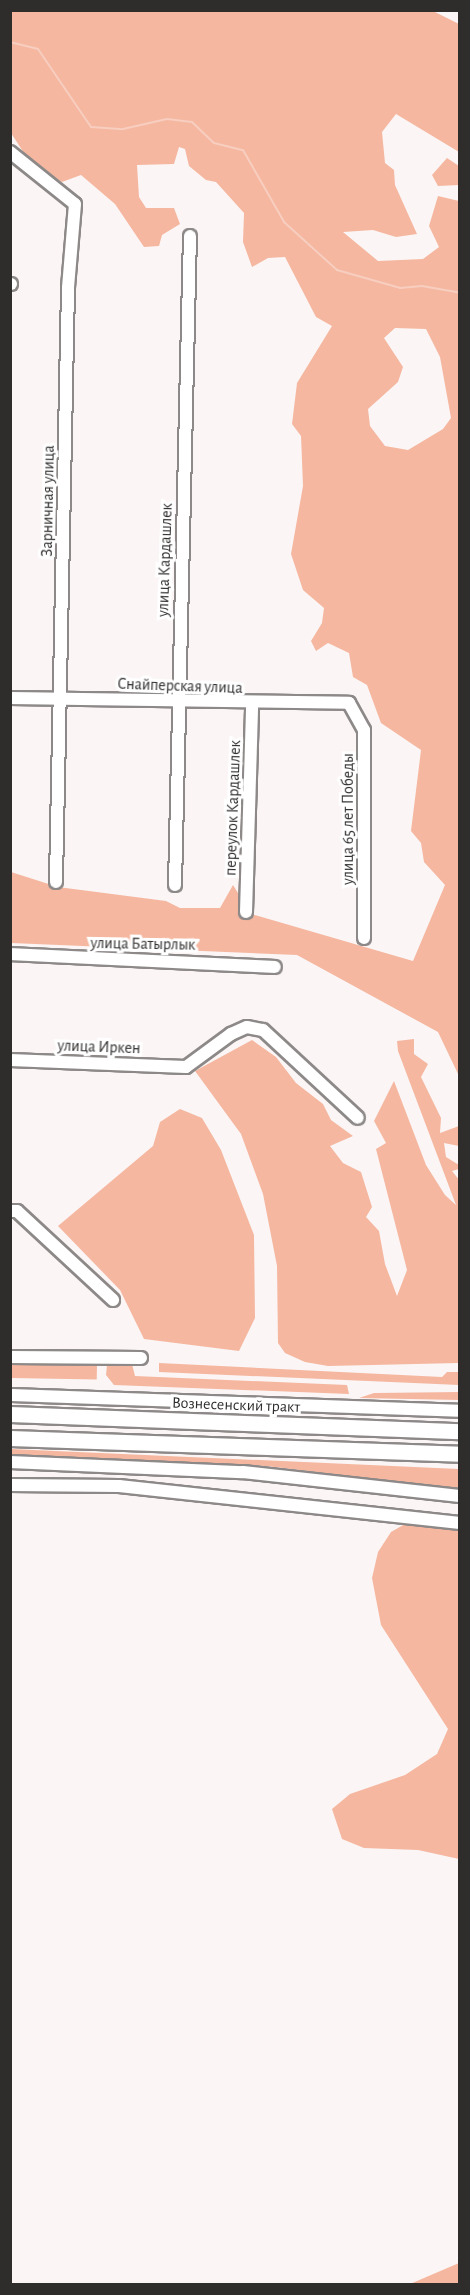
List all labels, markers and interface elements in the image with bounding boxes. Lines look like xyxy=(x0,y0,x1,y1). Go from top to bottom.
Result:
street label: Зарничная улица xyxy=(37,445,59,557)
street label: улица Кардашлек xyxy=(153,503,177,617)
street label: Снайперская улица xyxy=(117,674,243,698)
street label: переулок Кардашлек xyxy=(221,740,245,876)
street label: улица 65 лет Победы xyxy=(338,753,358,885)
street label: улица Батырлык xyxy=(90,933,196,955)
street label: улица Иркен xyxy=(57,1036,141,1058)
street label: Вознесенский тракт xyxy=(172,1393,300,1417)

